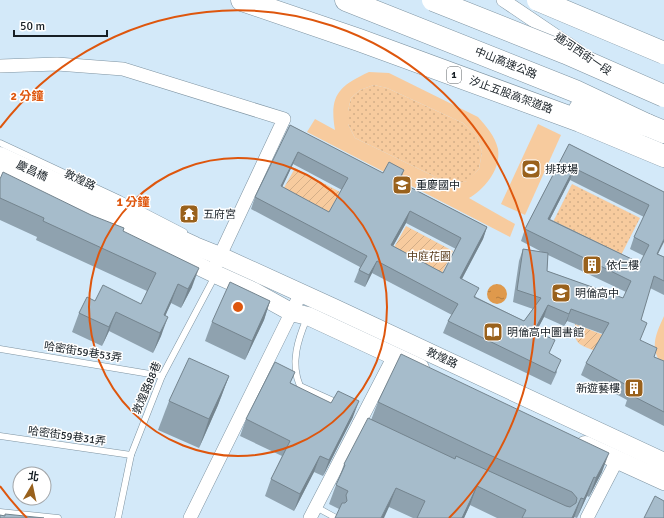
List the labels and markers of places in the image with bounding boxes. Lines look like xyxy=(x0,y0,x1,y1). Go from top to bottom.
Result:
sports icon: 排球場 xyxy=(520,158,542,180)
place label: 排球場 xyxy=(545,163,578,176)
school or university icon: 重慶國中 xyxy=(391,174,413,196)
place label: 重慶國中 xyxy=(416,179,460,192)
temple icon: 五府宮 xyxy=(178,203,200,225)
place label: 五府宮 xyxy=(203,208,236,221)
building icon: 依仁樓 xyxy=(581,254,603,276)
place label: 依仁樓 xyxy=(606,259,639,272)
school or university icon: 明倫高中 xyxy=(550,282,572,304)
place label: 明倫高中 xyxy=(575,287,619,300)
centre of rings xyxy=(231,300,245,314)
library icon: 明倫高中圖書館 xyxy=(482,321,504,343)
place label: 明倫高中圖書館 xyxy=(507,326,584,339)
building icon: 新遊藝樓 xyxy=(623,377,645,399)
place label: 新遊藝樓 xyxy=(576,382,620,395)

